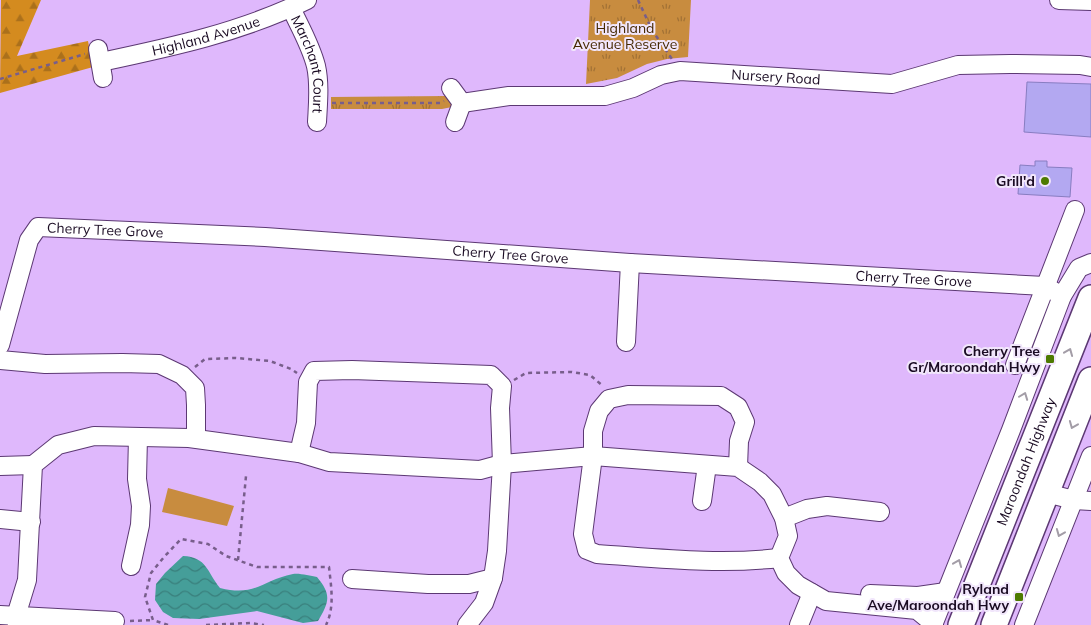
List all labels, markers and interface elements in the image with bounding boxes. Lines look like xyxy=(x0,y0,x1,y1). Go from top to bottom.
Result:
street label: Highland Avenue xyxy=(150,12,262,60)
street label: Marchant Court xyxy=(287,12,327,114)
park label: Highland Avenue Reserve xyxy=(573,19,677,53)
street label: Nursery Road xyxy=(731,65,821,89)
place label: Grill'd xyxy=(996,172,1035,190)
marker: Grill'd xyxy=(1039,175,1051,187)
street label: Cherry Tree Grove xyxy=(47,218,164,242)
street label: Cherry Tree Grove xyxy=(452,241,569,268)
street label: Cherry Tree Grove xyxy=(855,267,972,291)
place label: Cherry Tree Gr/Maroondah Hwy xyxy=(908,342,1040,376)
one-way arrow xyxy=(1063,348,1074,357)
marker: Cherry Tree Gr/Maroondah Hwy xyxy=(1044,353,1056,365)
one-way arrow xyxy=(1018,392,1028,401)
street label: Maroondah Highway xyxy=(992,394,1060,528)
one-way arrow xyxy=(1069,420,1079,429)
one-way arrow xyxy=(1056,528,1066,537)
one-way arrow xyxy=(952,560,962,568)
place label: Ryland Ave/Maroondah Hwy xyxy=(867,580,1009,614)
marker: Ryland Ave/Maroondah Hwy xyxy=(1013,591,1025,603)

